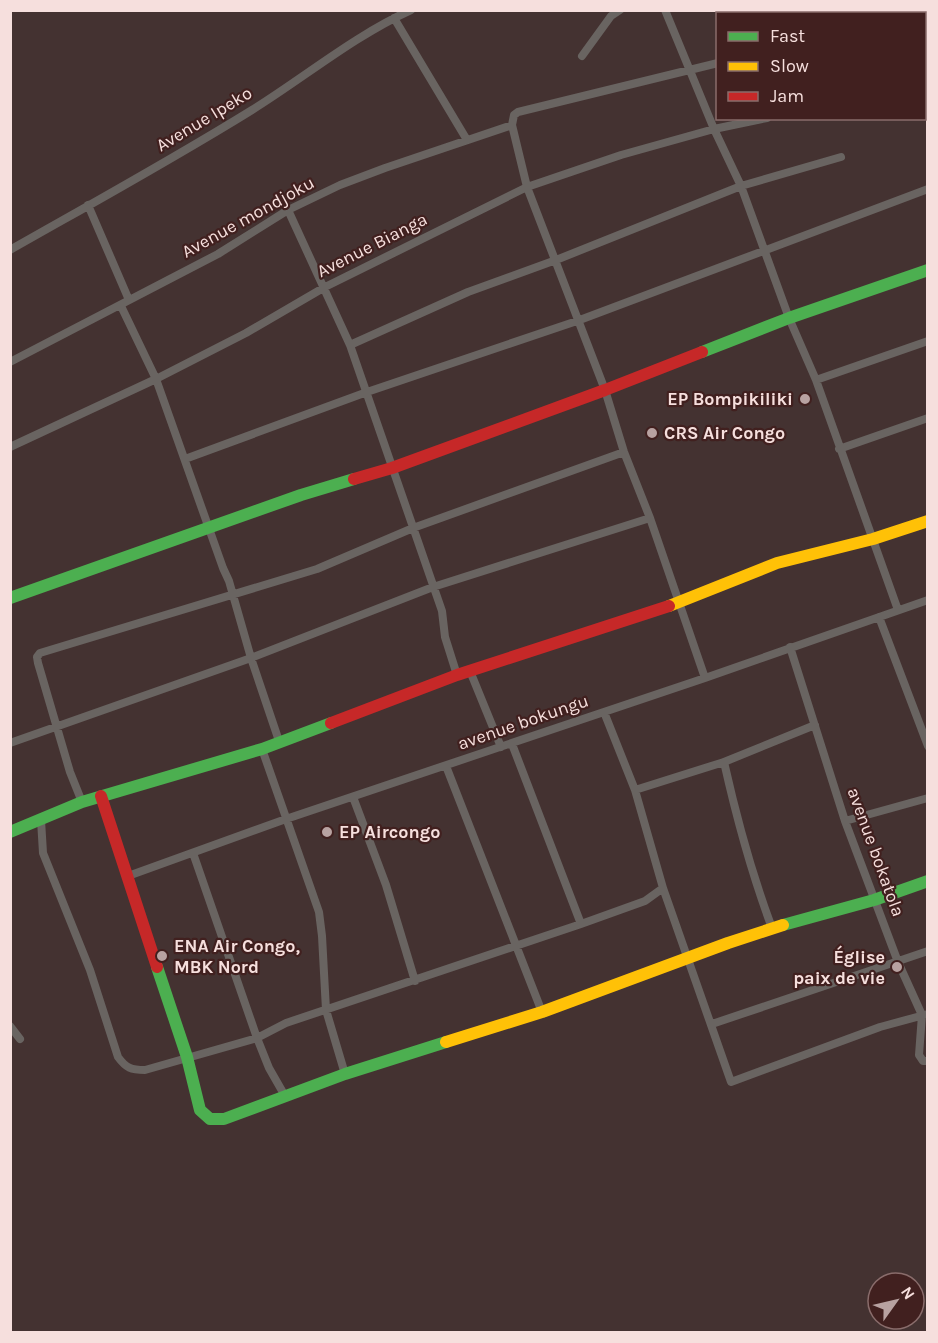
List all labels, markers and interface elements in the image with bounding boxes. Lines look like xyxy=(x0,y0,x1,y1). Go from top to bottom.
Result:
legend xyxy=(716,12,926,120)
text: Fast xyxy=(770,25,805,47)
text: Slow xyxy=(770,55,809,77)
street label: Avenue Ipeko xyxy=(152,82,256,156)
text: Jam xyxy=(770,85,804,107)
street label: Avenue mondjoku xyxy=(178,171,318,263)
street label: Avenue Bianga xyxy=(313,208,431,282)
place label: EP Bompikiliki xyxy=(667,388,793,410)
marker: EP Bompikiliki xyxy=(798,392,812,406)
place label: CRS Air Congo xyxy=(664,422,785,444)
marker: CRS Air Congo xyxy=(645,426,659,440)
street label: avenue bokungu xyxy=(455,689,591,755)
street label: avenue bokatola xyxy=(842,785,910,919)
place label: EP Aircongo xyxy=(339,821,440,843)
marker: EP Aircongo xyxy=(320,825,334,839)
place label: ENA Air Congo, MBK Nord xyxy=(174,935,301,978)
place label: Église paix de vie xyxy=(793,945,885,989)
marker: ENA Air Congo, MBK Nord xyxy=(155,949,169,963)
marker: Église paix de vie xyxy=(890,960,904,974)
north arrow xyxy=(866,1271,926,1331)
text: N xyxy=(897,1283,919,1303)

